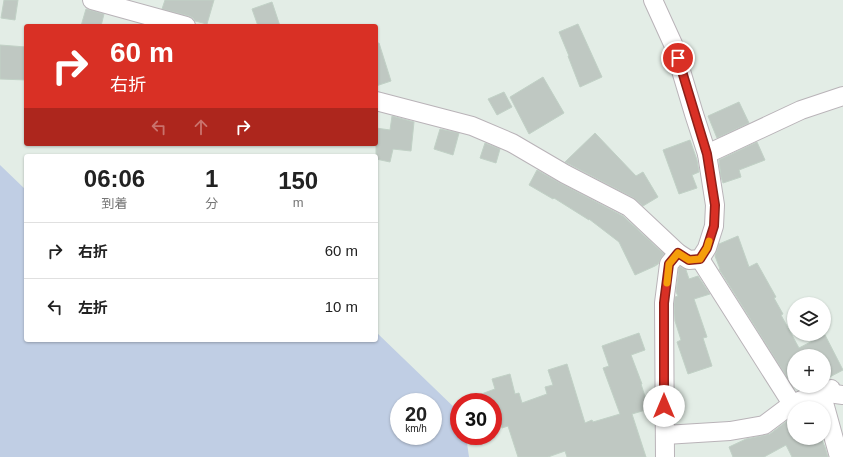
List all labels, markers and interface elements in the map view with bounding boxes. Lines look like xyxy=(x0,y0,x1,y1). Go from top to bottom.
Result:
text: 60 m xyxy=(110,37,174,68)
icon: right xyxy=(44,40,96,92)
pin xyxy=(661,41,695,75)
icon: arrive xyxy=(667,47,689,69)
text: 右折 xyxy=(110,75,146,95)
icon: left xyxy=(148,116,170,138)
icon: ahead xyxy=(190,116,212,138)
icon: right xyxy=(232,116,254,138)
text: 06:06 xyxy=(84,165,145,192)
text: 1 xyxy=(205,165,218,192)
text: 150 xyxy=(278,167,318,194)
text: m xyxy=(293,195,304,210)
text: 到着 xyxy=(101,196,128,211)
text: 分 xyxy=(205,196,218,211)
icon: right xyxy=(44,240,66,262)
text: 60 m xyxy=(325,242,358,259)
text: 右折 xyxy=(78,243,108,260)
icon: left xyxy=(44,296,66,318)
map controls xyxy=(787,297,831,445)
button: layers xyxy=(787,297,831,341)
text: 10 m xyxy=(325,298,358,315)
text: 左折 xyxy=(78,299,108,316)
button: + xyxy=(787,349,831,393)
position arrow xyxy=(643,385,685,427)
speed limit sign: 30 xyxy=(450,393,502,445)
button: − xyxy=(787,401,831,445)
text: 20 xyxy=(405,403,427,425)
text: km/h xyxy=(405,423,427,434)

